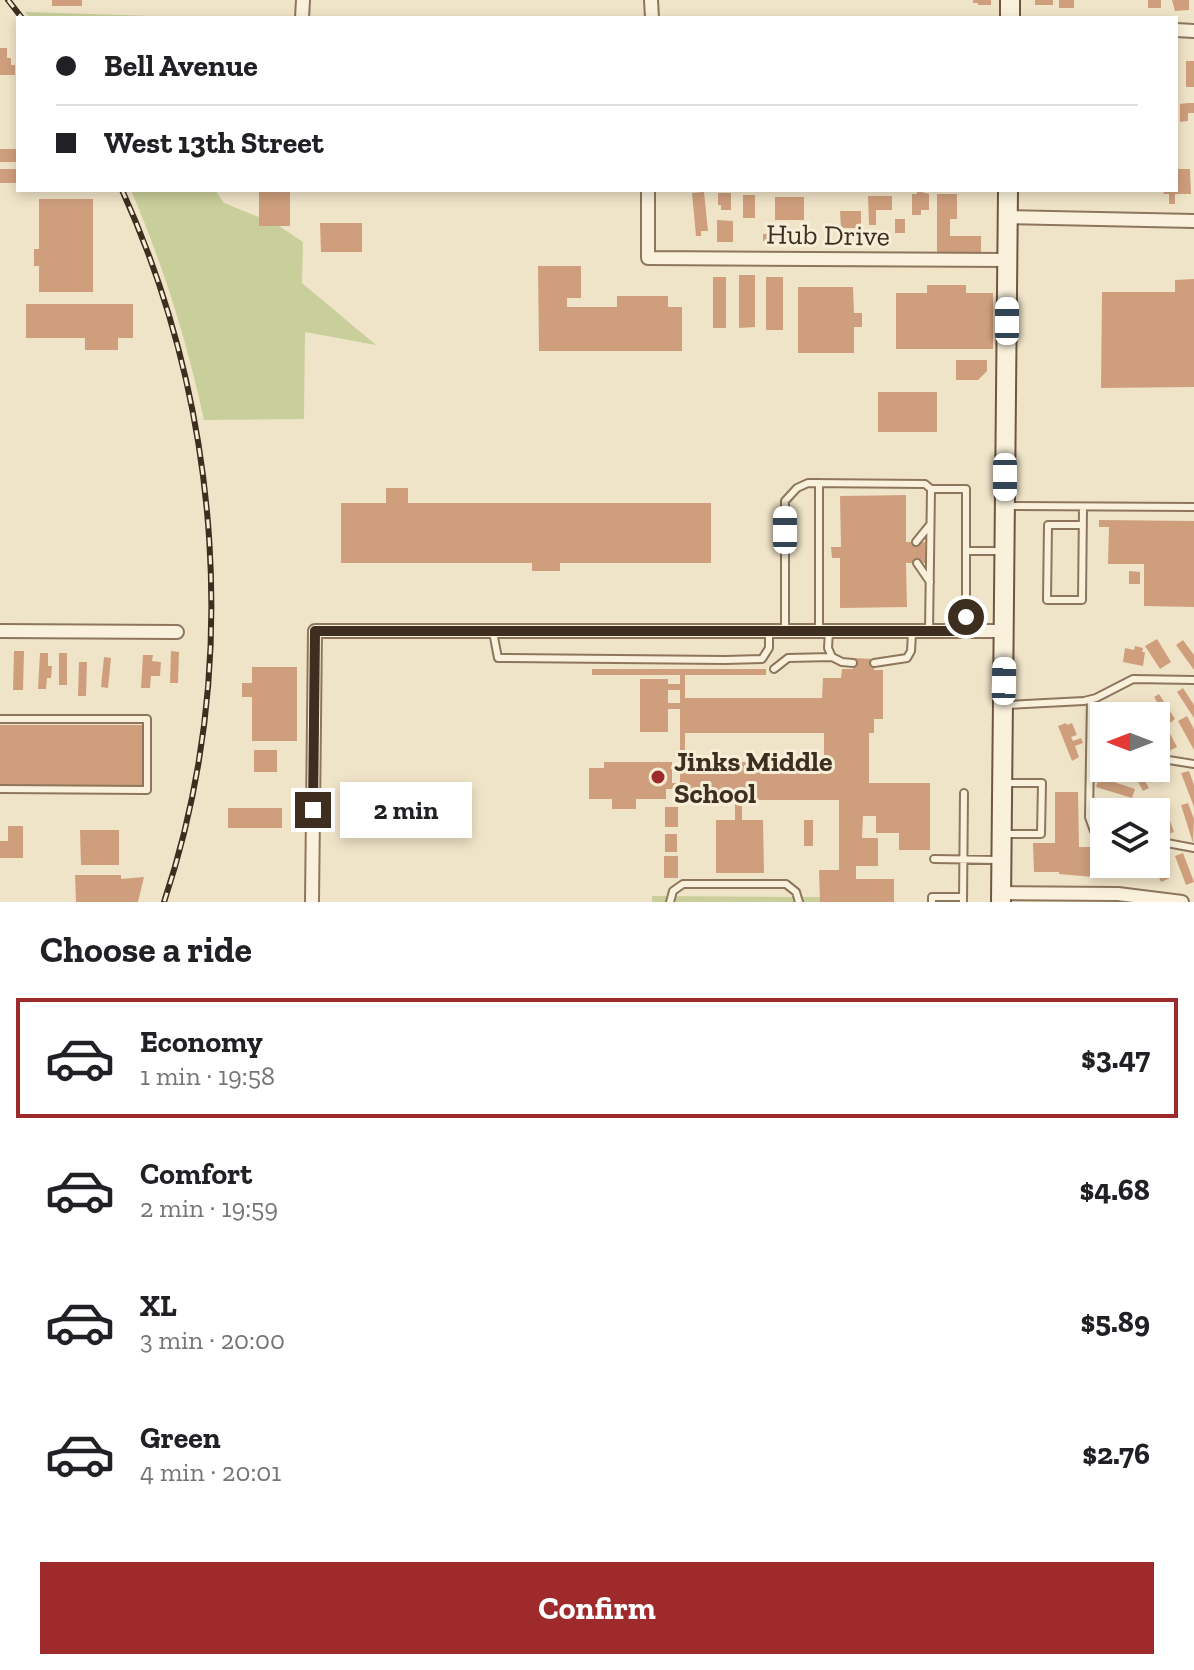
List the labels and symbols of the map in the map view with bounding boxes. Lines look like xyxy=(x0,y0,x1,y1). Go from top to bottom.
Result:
street label: Hub Drive xyxy=(766,217,890,253)
car xyxy=(995,297,1019,345)
car xyxy=(993,453,1017,501)
car xyxy=(773,506,797,554)
route start xyxy=(948,599,984,635)
car xyxy=(992,657,1016,705)
north arrow xyxy=(1090,702,1170,782)
place label: Jinks Middle School xyxy=(674,745,832,810)
marker: Jinks Middle School xyxy=(649,768,667,786)
callout: 2 min xyxy=(341,782,473,838)
route end xyxy=(295,792,331,828)

